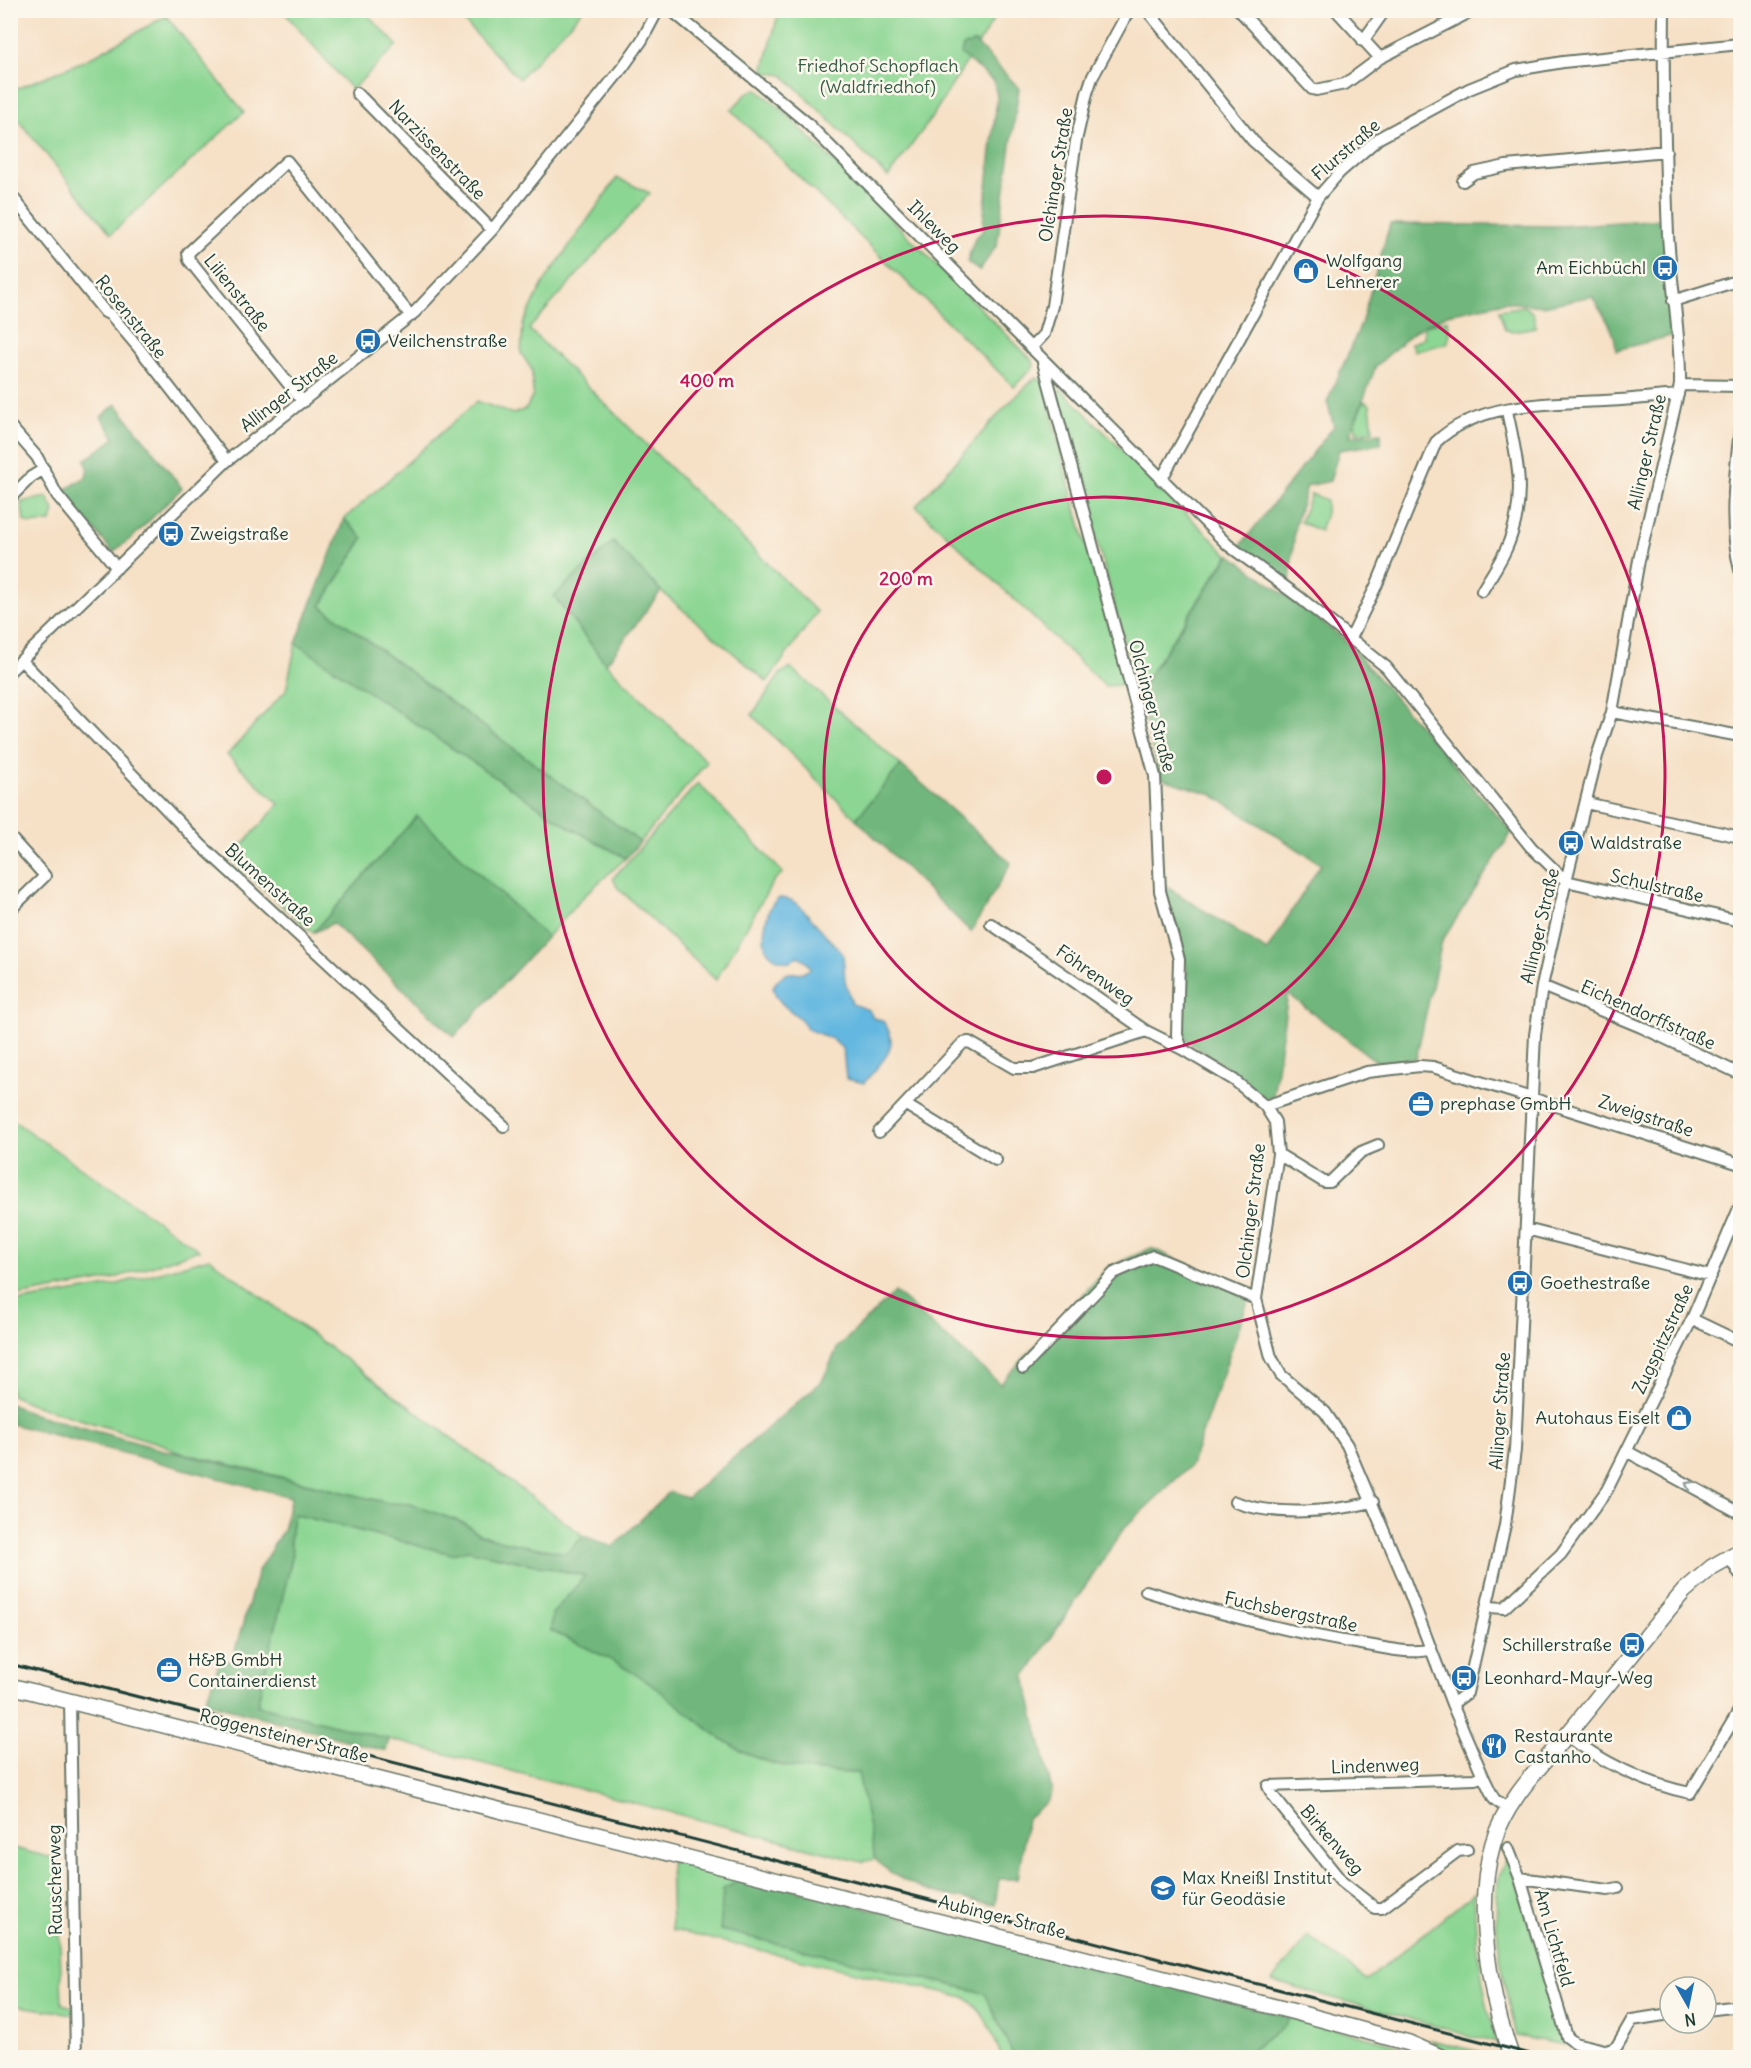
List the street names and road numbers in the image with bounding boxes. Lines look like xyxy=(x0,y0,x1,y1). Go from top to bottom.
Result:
street label: Narzissenstraße xyxy=(384,95,491,204)
street label: Olchinger Straße xyxy=(1034,106,1078,244)
street label: Flurstraße xyxy=(1307,114,1385,186)
street label: Ihleweg xyxy=(903,195,966,258)
street label: Lilienstraße xyxy=(199,249,276,336)
street label: Rosenstraße xyxy=(91,270,172,363)
street label: Allinger Straße xyxy=(235,346,342,437)
street label: Allinger Straße xyxy=(1622,392,1671,512)
street label: Olchinger Straße xyxy=(1124,637,1181,775)
street label: Blumenstraße xyxy=(220,838,320,931)
street label: Schulstraße xyxy=(1608,864,1706,907)
street label: Allinger Straße xyxy=(1515,866,1564,986)
street label: Föhrenweg xyxy=(1052,939,1139,1010)
street label: Eichendorffstraße xyxy=(1577,974,1719,1055)
street label: Zweigstraße xyxy=(1596,1089,1697,1142)
street label: Olchinger Straße xyxy=(1231,1142,1270,1280)
street label: Zugspitzstraße xyxy=(1627,1280,1698,1397)
street label: Allinger Straße xyxy=(1484,1351,1515,1471)
street label: Fuchsbergstraße xyxy=(1222,1586,1360,1637)
street label: Roggensteiner Straße xyxy=(197,1703,371,1768)
street label: Lindenweg xyxy=(1330,1752,1420,1779)
street label: Birkenweg xyxy=(1295,1800,1369,1880)
street label: Rauscherweg xyxy=(42,1824,67,1936)
street label: Am Lichtfeld xyxy=(1530,1886,1580,1990)
street label: Aubinger Straße xyxy=(936,1890,1068,1943)

